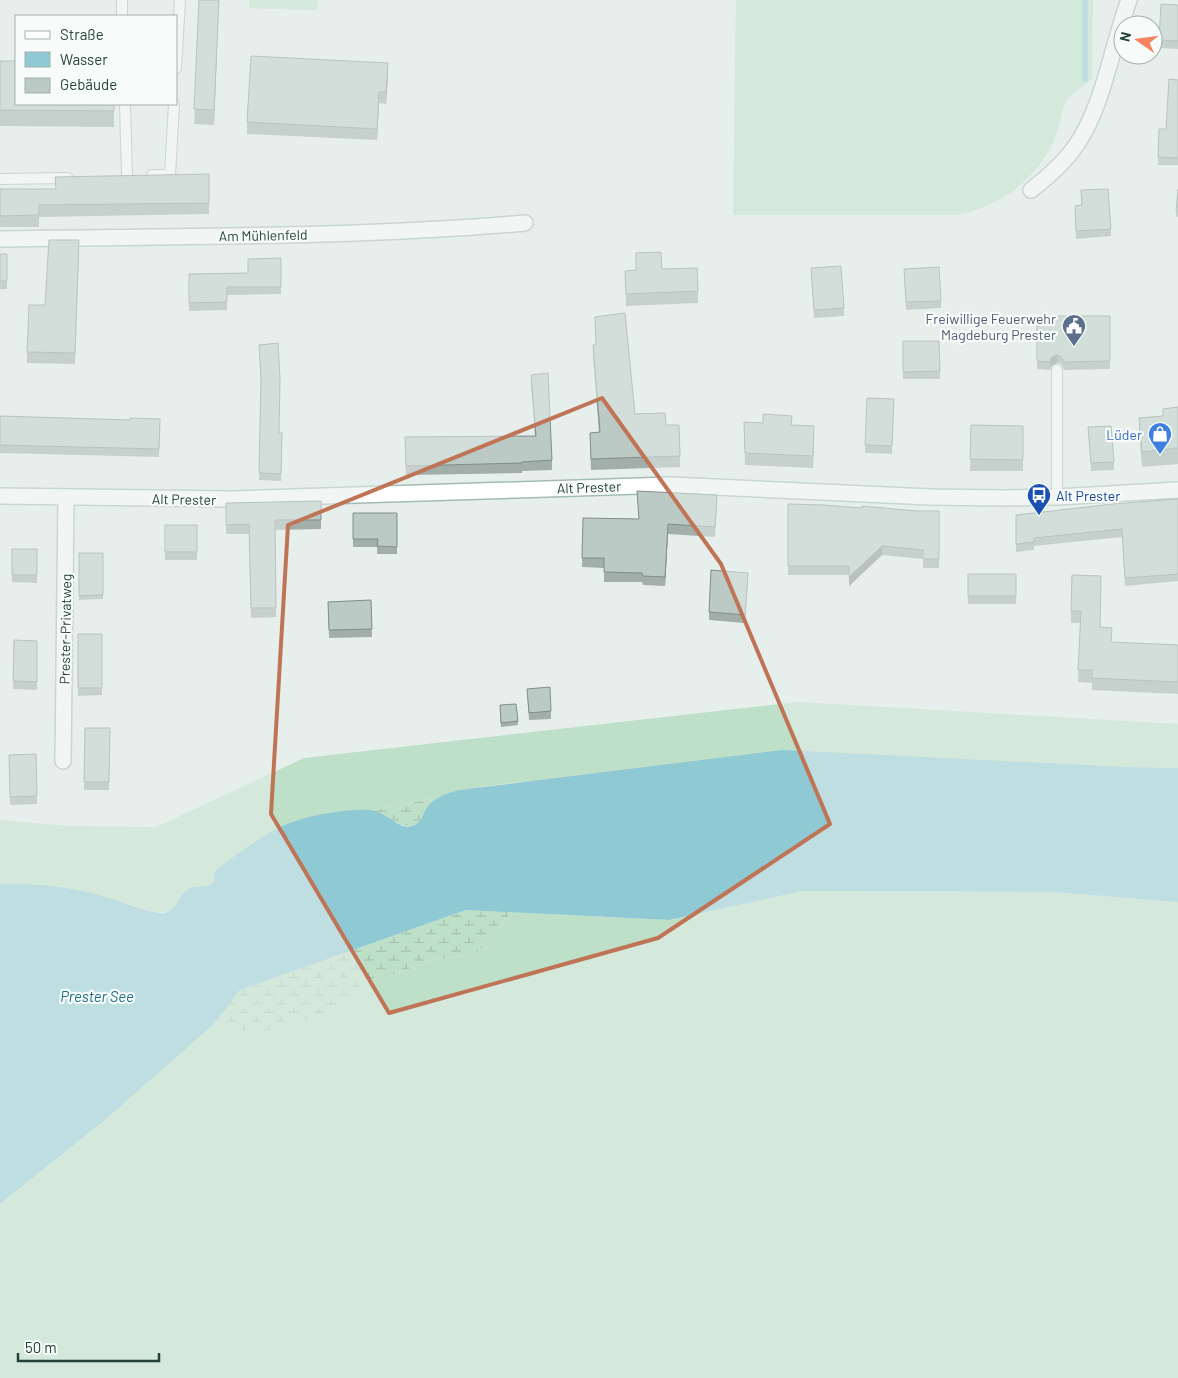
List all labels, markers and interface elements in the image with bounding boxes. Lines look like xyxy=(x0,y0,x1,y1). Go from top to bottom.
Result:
legend xyxy=(15,15,178,105)
north arrow xyxy=(1113,15,1163,65)
text: Straße xyxy=(60,25,104,43)
text: N xyxy=(1116,30,1134,43)
text: Wasser xyxy=(60,50,108,68)
text: Gebäude xyxy=(60,75,117,93)
street label: Am Mühlenfeld xyxy=(218,226,308,244)
place label: Freiwillige Feuerwehr Magdeburg Prester xyxy=(925,310,1056,343)
public building icon: Freiwillige Feuerwehr Magdeburg Prester xyxy=(1061,313,1087,347)
shop icon: Lüder xyxy=(1147,421,1173,455)
place label: Lüder xyxy=(1106,426,1142,443)
street label: Alt Prester xyxy=(557,477,621,497)
bus stop icon: Alt Prester xyxy=(1026,482,1052,516)
place label: Alt Prester xyxy=(1056,487,1120,504)
street label: Alt Prester xyxy=(152,490,216,508)
street label: Prester-Privatweg xyxy=(56,574,74,684)
water label: Prester See xyxy=(60,987,134,1005)
scale bar xyxy=(18,1330,159,1362)
text: 50 m xyxy=(25,1338,57,1356)

